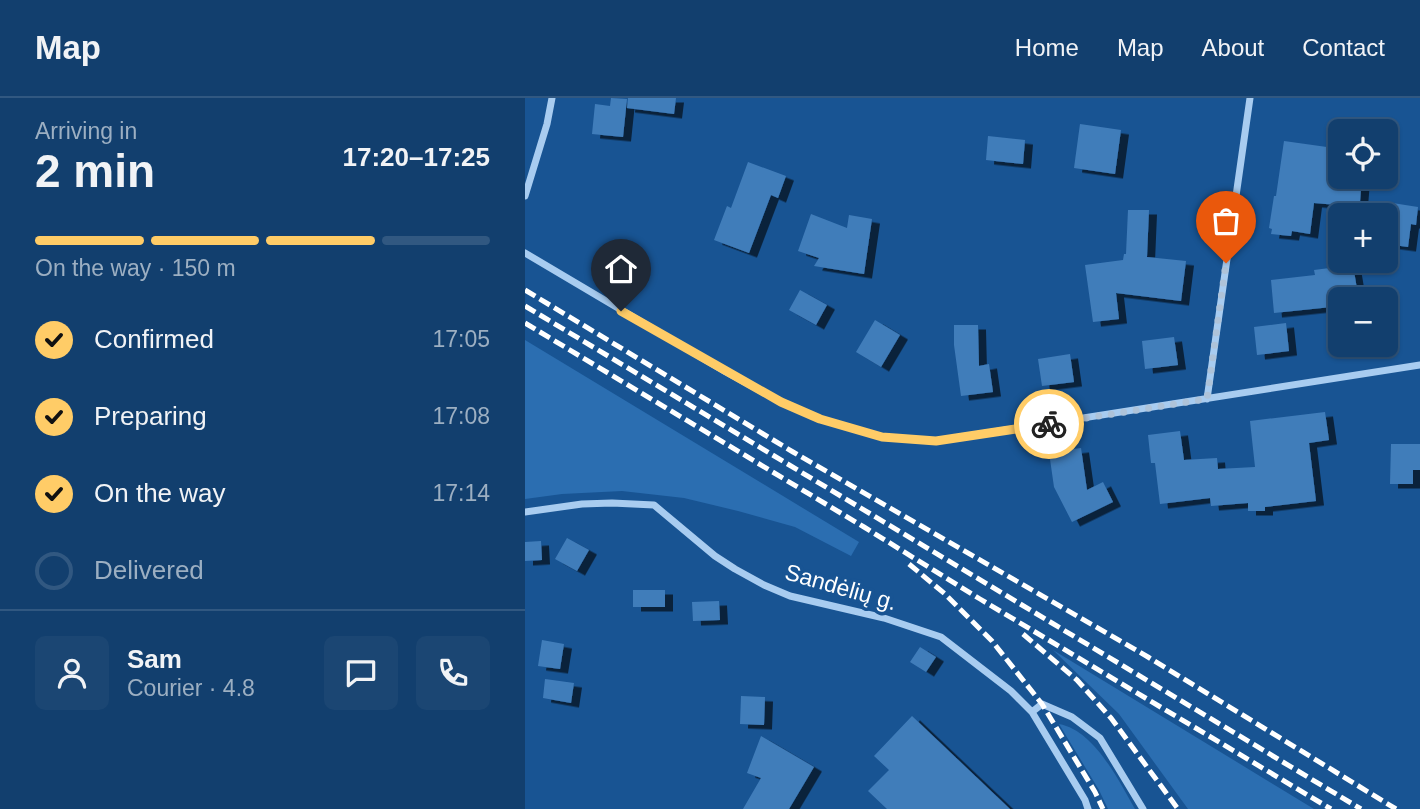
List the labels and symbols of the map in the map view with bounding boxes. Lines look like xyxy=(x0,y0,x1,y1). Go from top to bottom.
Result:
pin xyxy=(1196,191,1256,263)
pin xyxy=(591,239,651,311)
courier xyxy=(1014,389,1084,459)
street label: Sandėlių g. xyxy=(782,559,900,615)

